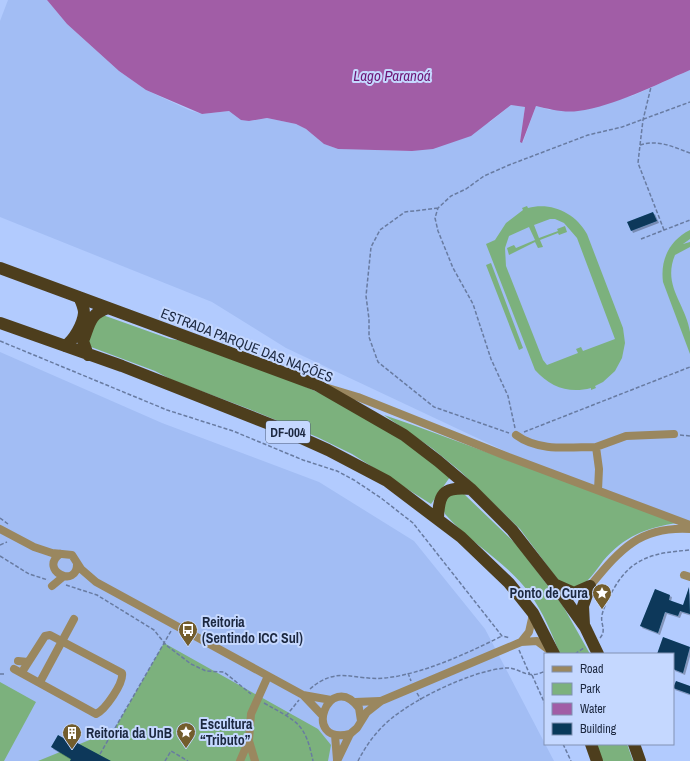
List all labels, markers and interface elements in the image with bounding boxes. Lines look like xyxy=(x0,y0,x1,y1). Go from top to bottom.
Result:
water label: Lago Paranoá xyxy=(353,65,431,86)
street label: ESTRADA PARQUE DAS NAÇÕES xyxy=(158,304,336,386)
road number: DF-004 xyxy=(266,421,310,443)
place icon: Ponto de Cura xyxy=(591,582,613,610)
place label: Ponto de Cura xyxy=(510,584,589,602)
place label: Reitoria (Sentindo ICC Sul) xyxy=(202,613,303,647)
bus stop icon: Reitoria (Sentindo ICC Sul) xyxy=(177,619,199,647)
legend xyxy=(544,653,674,745)
text: Road xyxy=(580,661,604,677)
text: Park xyxy=(580,681,600,697)
text: Water xyxy=(580,701,607,717)
place label: Escultura “Tributo” xyxy=(200,715,253,749)
place icon: Escultura “Tributo” xyxy=(175,721,197,749)
text: Building xyxy=(580,721,617,737)
building icon: Reitoria da UnB xyxy=(61,722,83,750)
place label: Reitoria da UnB xyxy=(86,724,172,742)

